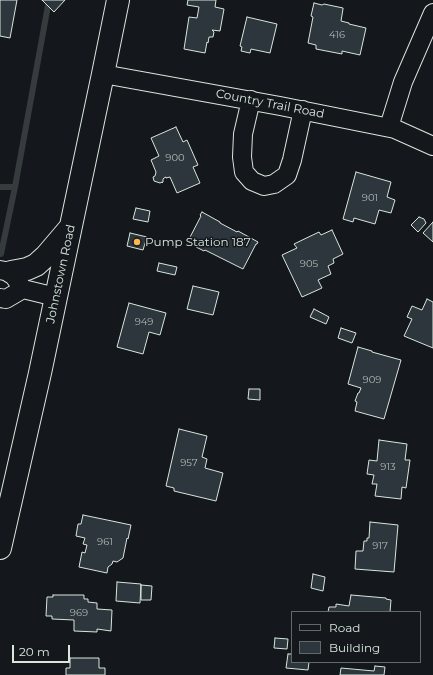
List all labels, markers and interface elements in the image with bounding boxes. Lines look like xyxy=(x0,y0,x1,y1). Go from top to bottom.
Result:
house number: 416 xyxy=(329,29,345,41)
street label: Country Trail Road xyxy=(214,86,326,122)
house number: 900 xyxy=(165,152,185,164)
house number: 901 xyxy=(362,192,378,204)
street label: Johnstown Road xyxy=(43,223,79,325)
place label: Pump Station 187 xyxy=(145,235,251,249)
marker: Pump Station 187 xyxy=(132,237,142,247)
house number: 905 xyxy=(300,258,318,270)
house number: 949 xyxy=(135,316,153,328)
house number: 909 xyxy=(363,374,381,386)
house number: 957 xyxy=(180,457,198,469)
house number: 913 xyxy=(380,461,396,473)
house number: 961 xyxy=(97,536,113,548)
house number: 917 xyxy=(372,540,388,552)
house number: 969 xyxy=(70,607,88,619)
legend xyxy=(291,611,421,663)
text: Road xyxy=(329,620,360,635)
scale bar xyxy=(14,637,72,663)
text: Building xyxy=(329,640,380,655)
text: 20 m xyxy=(19,644,50,659)

